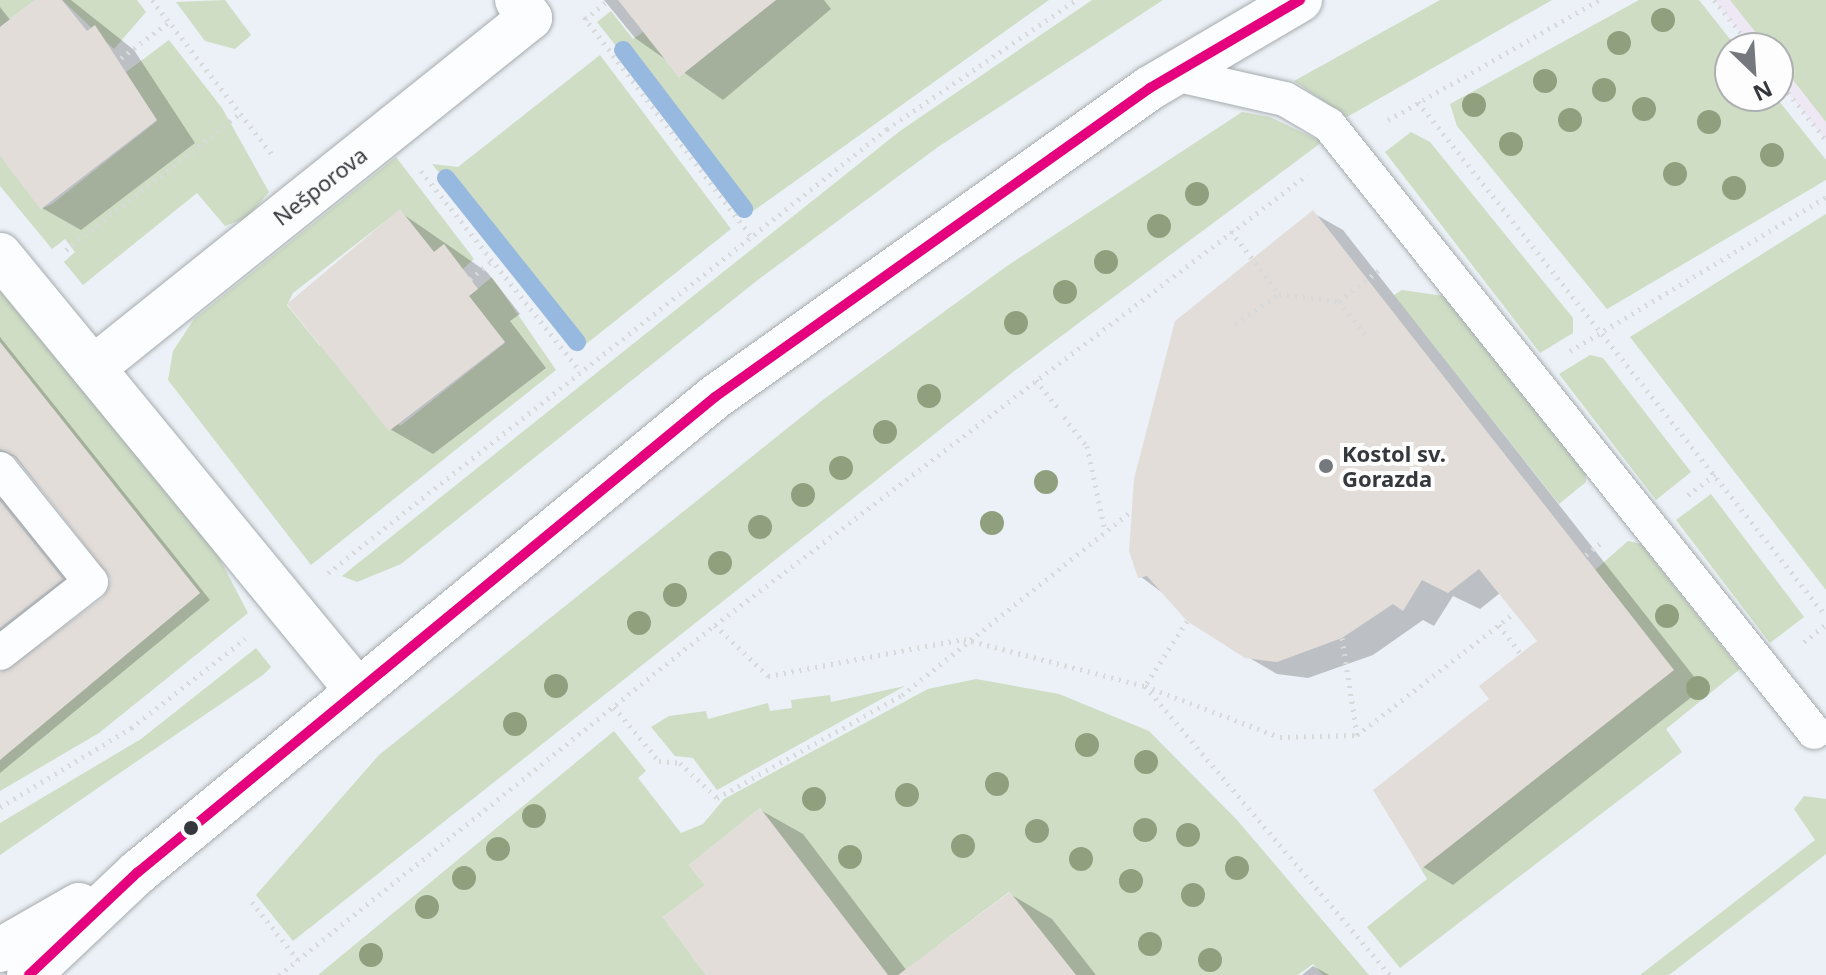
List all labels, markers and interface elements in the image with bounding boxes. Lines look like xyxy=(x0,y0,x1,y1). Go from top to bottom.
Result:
north arrow xyxy=(1714,32,1794,112)
text: N xyxy=(1749,75,1778,109)
street label: Nešporova xyxy=(268,141,372,231)
place label: Kostol sv. Gorazda xyxy=(1342,440,1446,492)
marker: Kostol sv. Gorazda xyxy=(1317,457,1335,475)
unlabelled marker xyxy=(183,820,199,836)

